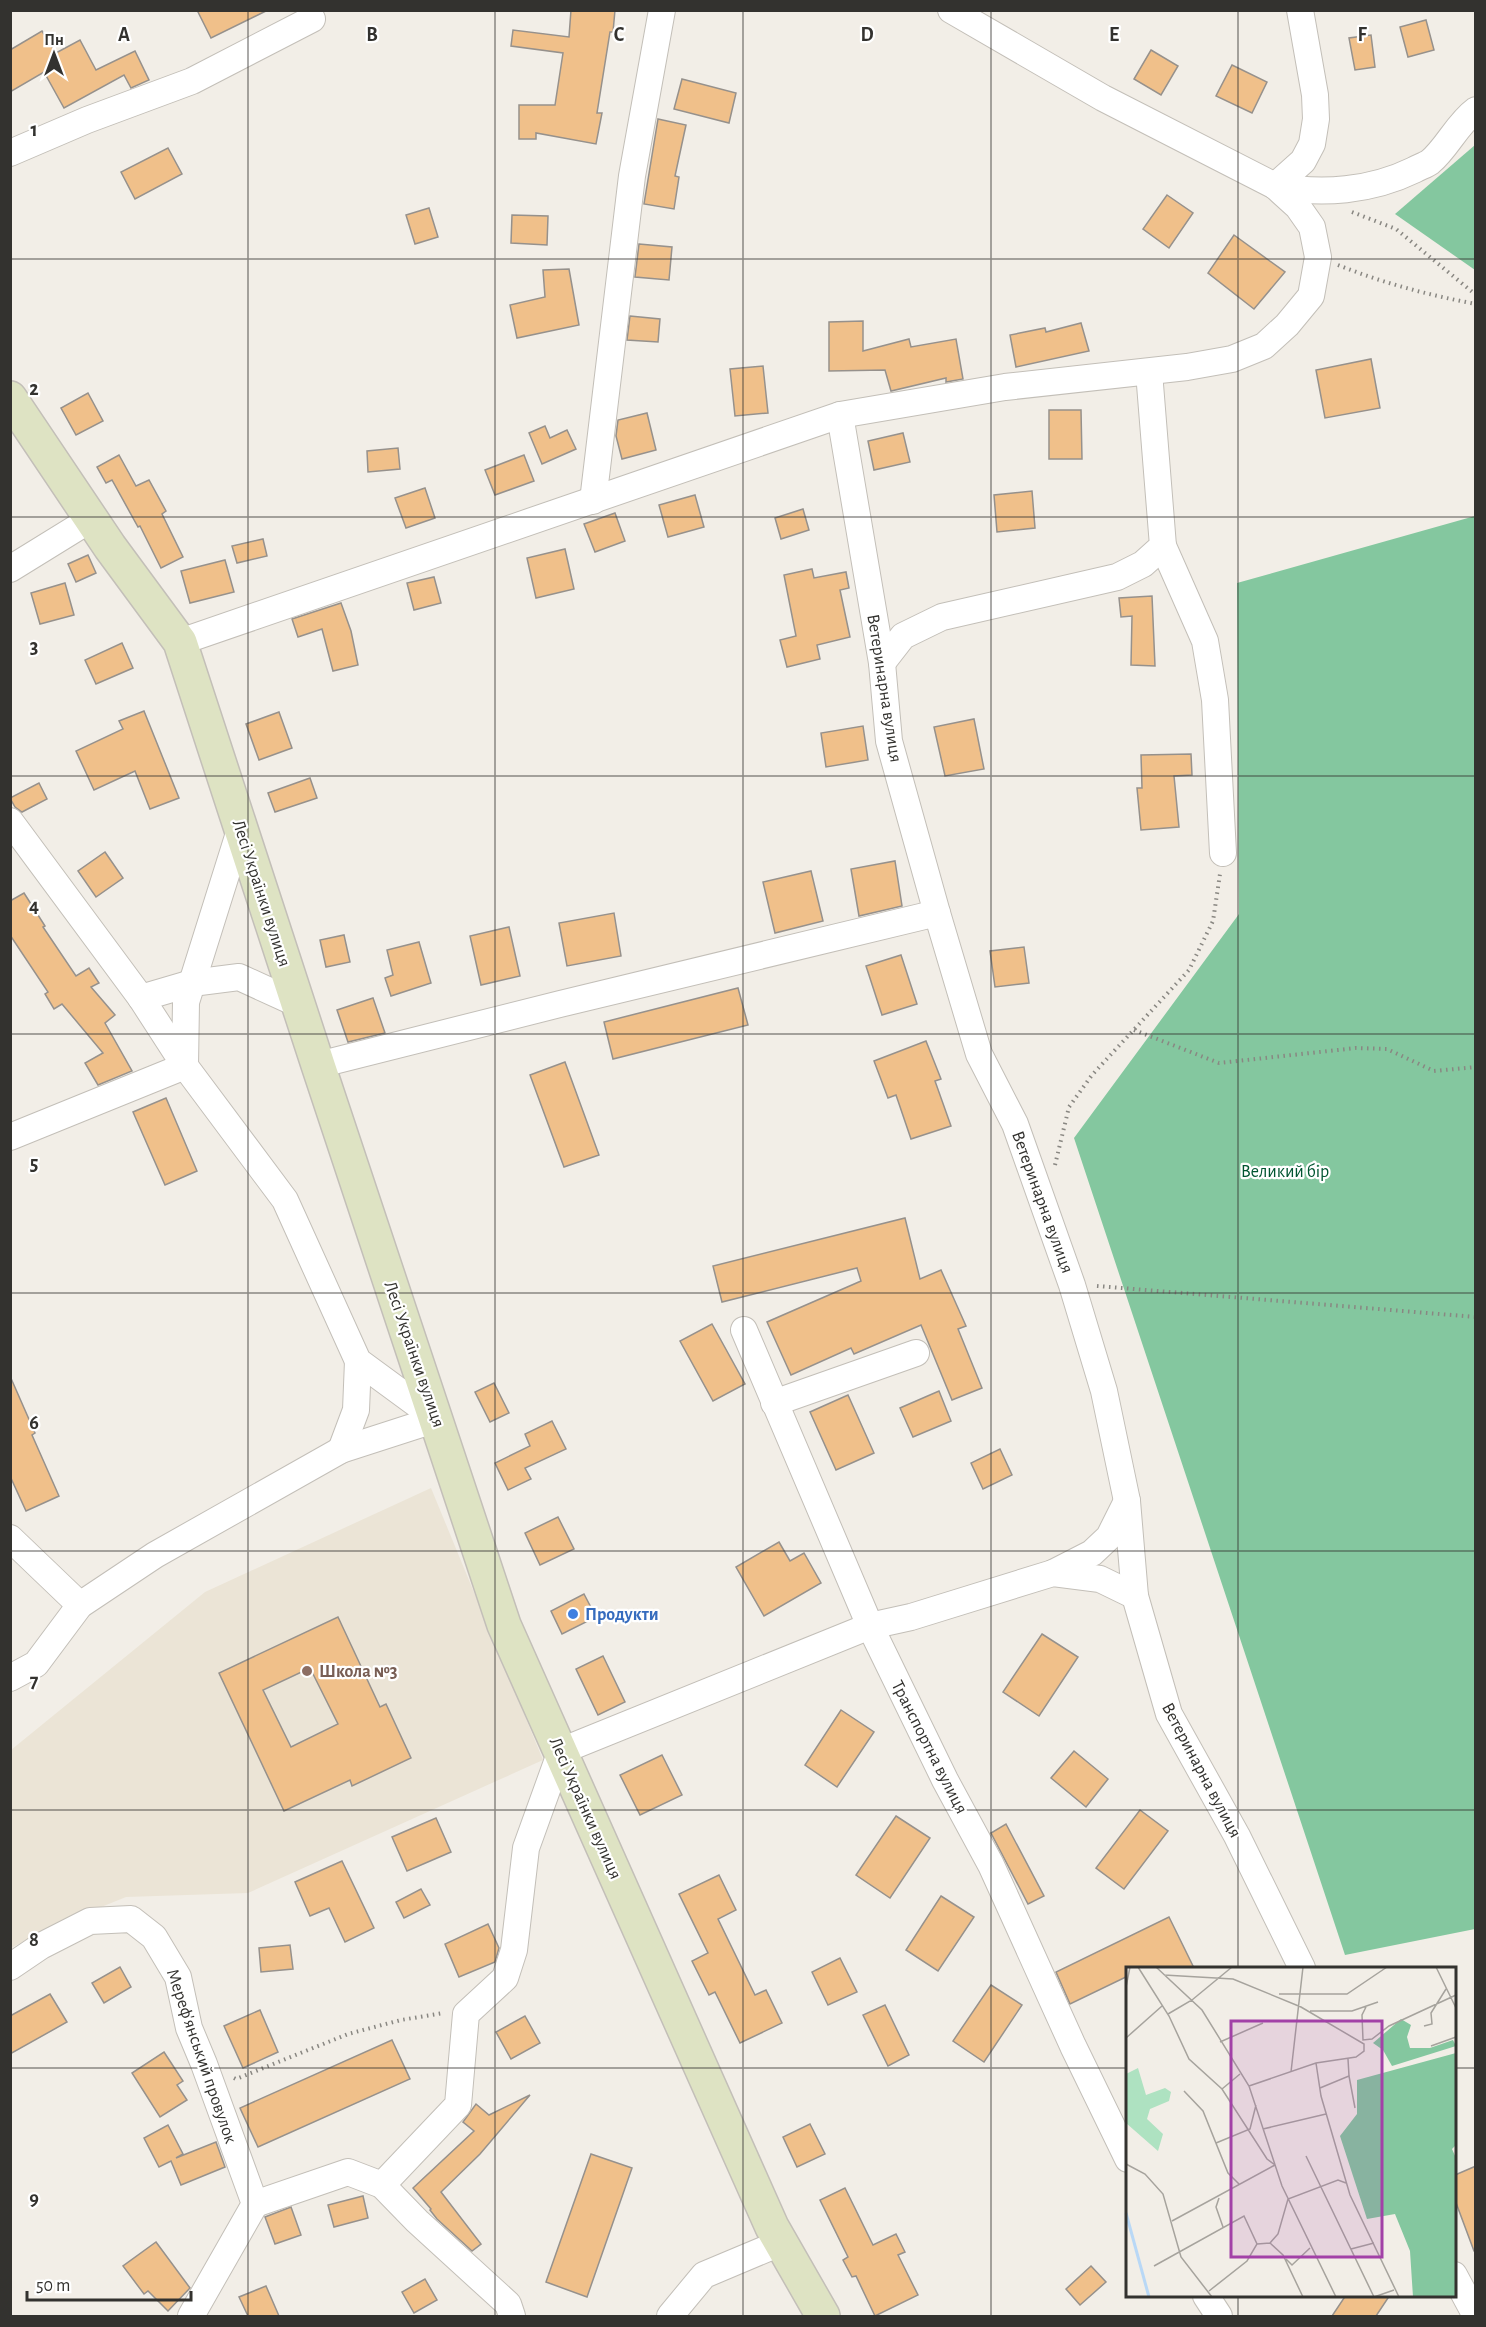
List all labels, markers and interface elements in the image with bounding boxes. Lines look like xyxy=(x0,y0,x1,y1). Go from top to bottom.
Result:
north arrow xyxy=(24,24,84,84)
text: A xyxy=(118,25,130,45)
text: B xyxy=(366,25,378,45)
text: C xyxy=(614,25,625,45)
text: D xyxy=(860,25,874,45)
text: E xyxy=(1109,25,1119,45)
text: F xyxy=(1357,25,1367,45)
text: Пн xyxy=(44,32,64,48)
text: 1 xyxy=(30,120,38,140)
text: 2 xyxy=(29,379,39,399)
street label: Ветеринарна вулиця xyxy=(863,613,905,764)
text: 3 xyxy=(30,637,38,657)
street label: Лесі Українки вулиця xyxy=(229,818,293,969)
text: 4 xyxy=(29,896,39,916)
street label: Ветеринарна вулиця xyxy=(1008,1129,1076,1276)
text: 5 xyxy=(30,1154,38,1174)
park label: Великий бір xyxy=(1241,1162,1329,1181)
street label: Лесі Українки вулиця xyxy=(381,1279,448,1430)
text: 6 xyxy=(29,1413,39,1433)
place label: Продукти xyxy=(585,1606,659,1624)
marker: Продукти xyxy=(566,1607,580,1621)
place label: Школа №3 xyxy=(319,1663,398,1681)
marker: Школа №3 xyxy=(300,1664,314,1678)
text: 7 xyxy=(30,1671,39,1691)
street label: Транспортна вулиця xyxy=(888,1678,970,1817)
street label: Ветеринарна вулиця xyxy=(1158,1700,1244,1841)
street label: Лесі Українки вулиця xyxy=(546,1735,625,1882)
text: 8 xyxy=(29,1930,39,1950)
street label: Мереф'янський провулок xyxy=(163,1967,240,2147)
inset map xyxy=(1126,1967,1456,2297)
text: 9 xyxy=(29,2189,39,2209)
scale bar xyxy=(27,2264,190,2302)
text: 50 m xyxy=(36,2277,70,2295)

